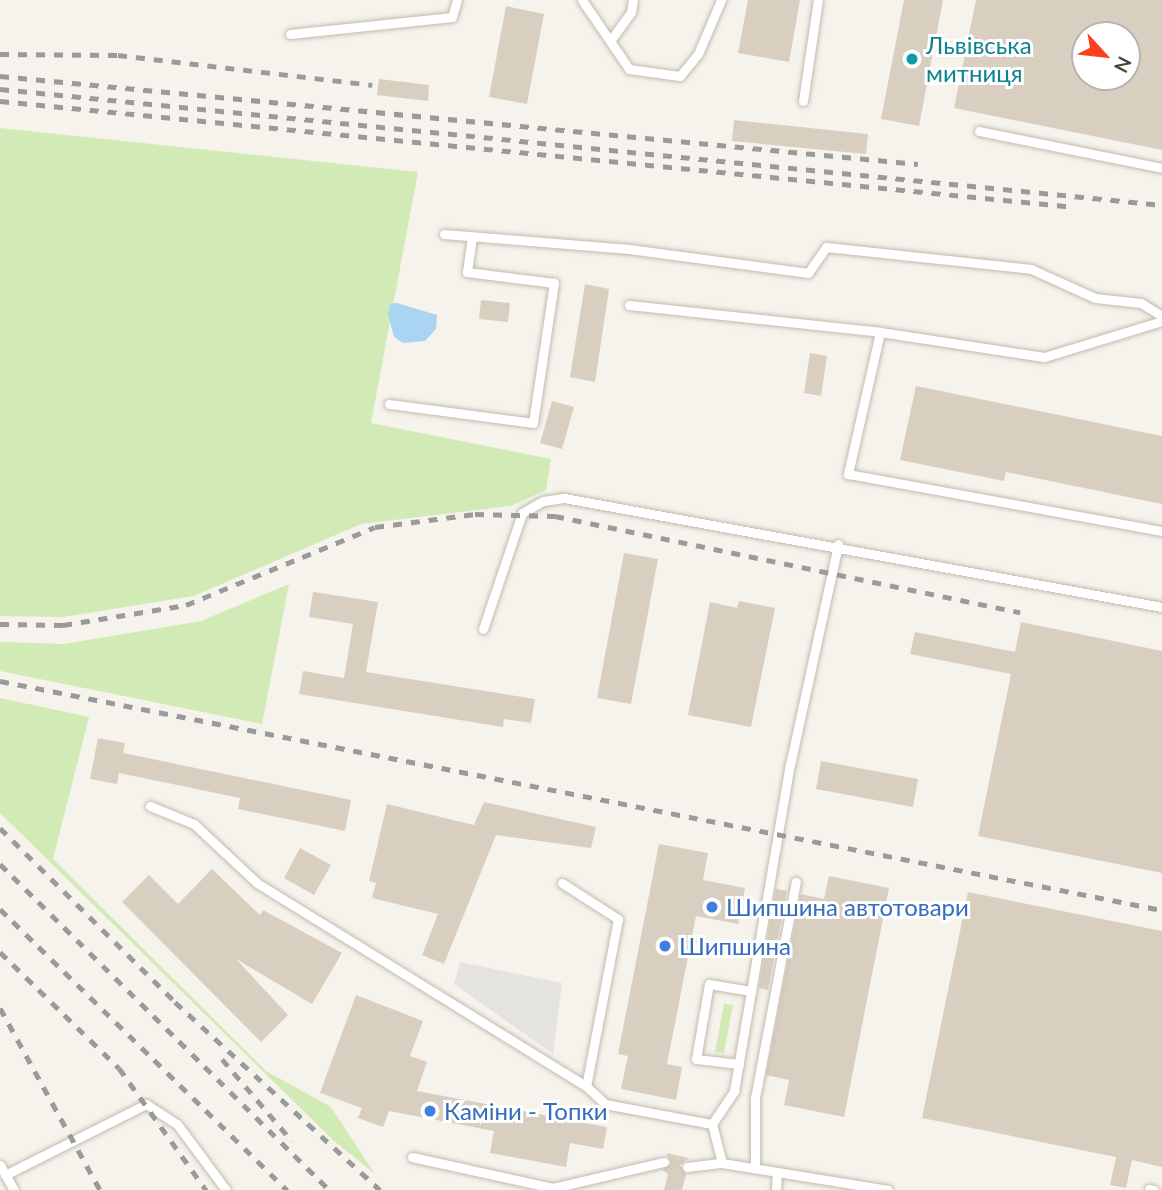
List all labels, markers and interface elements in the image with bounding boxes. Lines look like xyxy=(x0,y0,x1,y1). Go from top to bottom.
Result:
north arrow xyxy=(1071,21,1141,91)
place label: Львівська митниця xyxy=(926,31,1032,87)
marker: Львівська митниця xyxy=(904,51,920,67)
text: N xyxy=(1110,53,1137,77)
place label: Шипшина автотовари xyxy=(726,893,969,921)
marker: Шипшина автотовари xyxy=(704,899,720,915)
place label: Шипшина xyxy=(679,932,791,960)
marker: Шипшина xyxy=(657,938,673,954)
place label: Каміни - Топки xyxy=(444,1097,608,1125)
marker: Каміни - Топки xyxy=(422,1103,438,1119)

